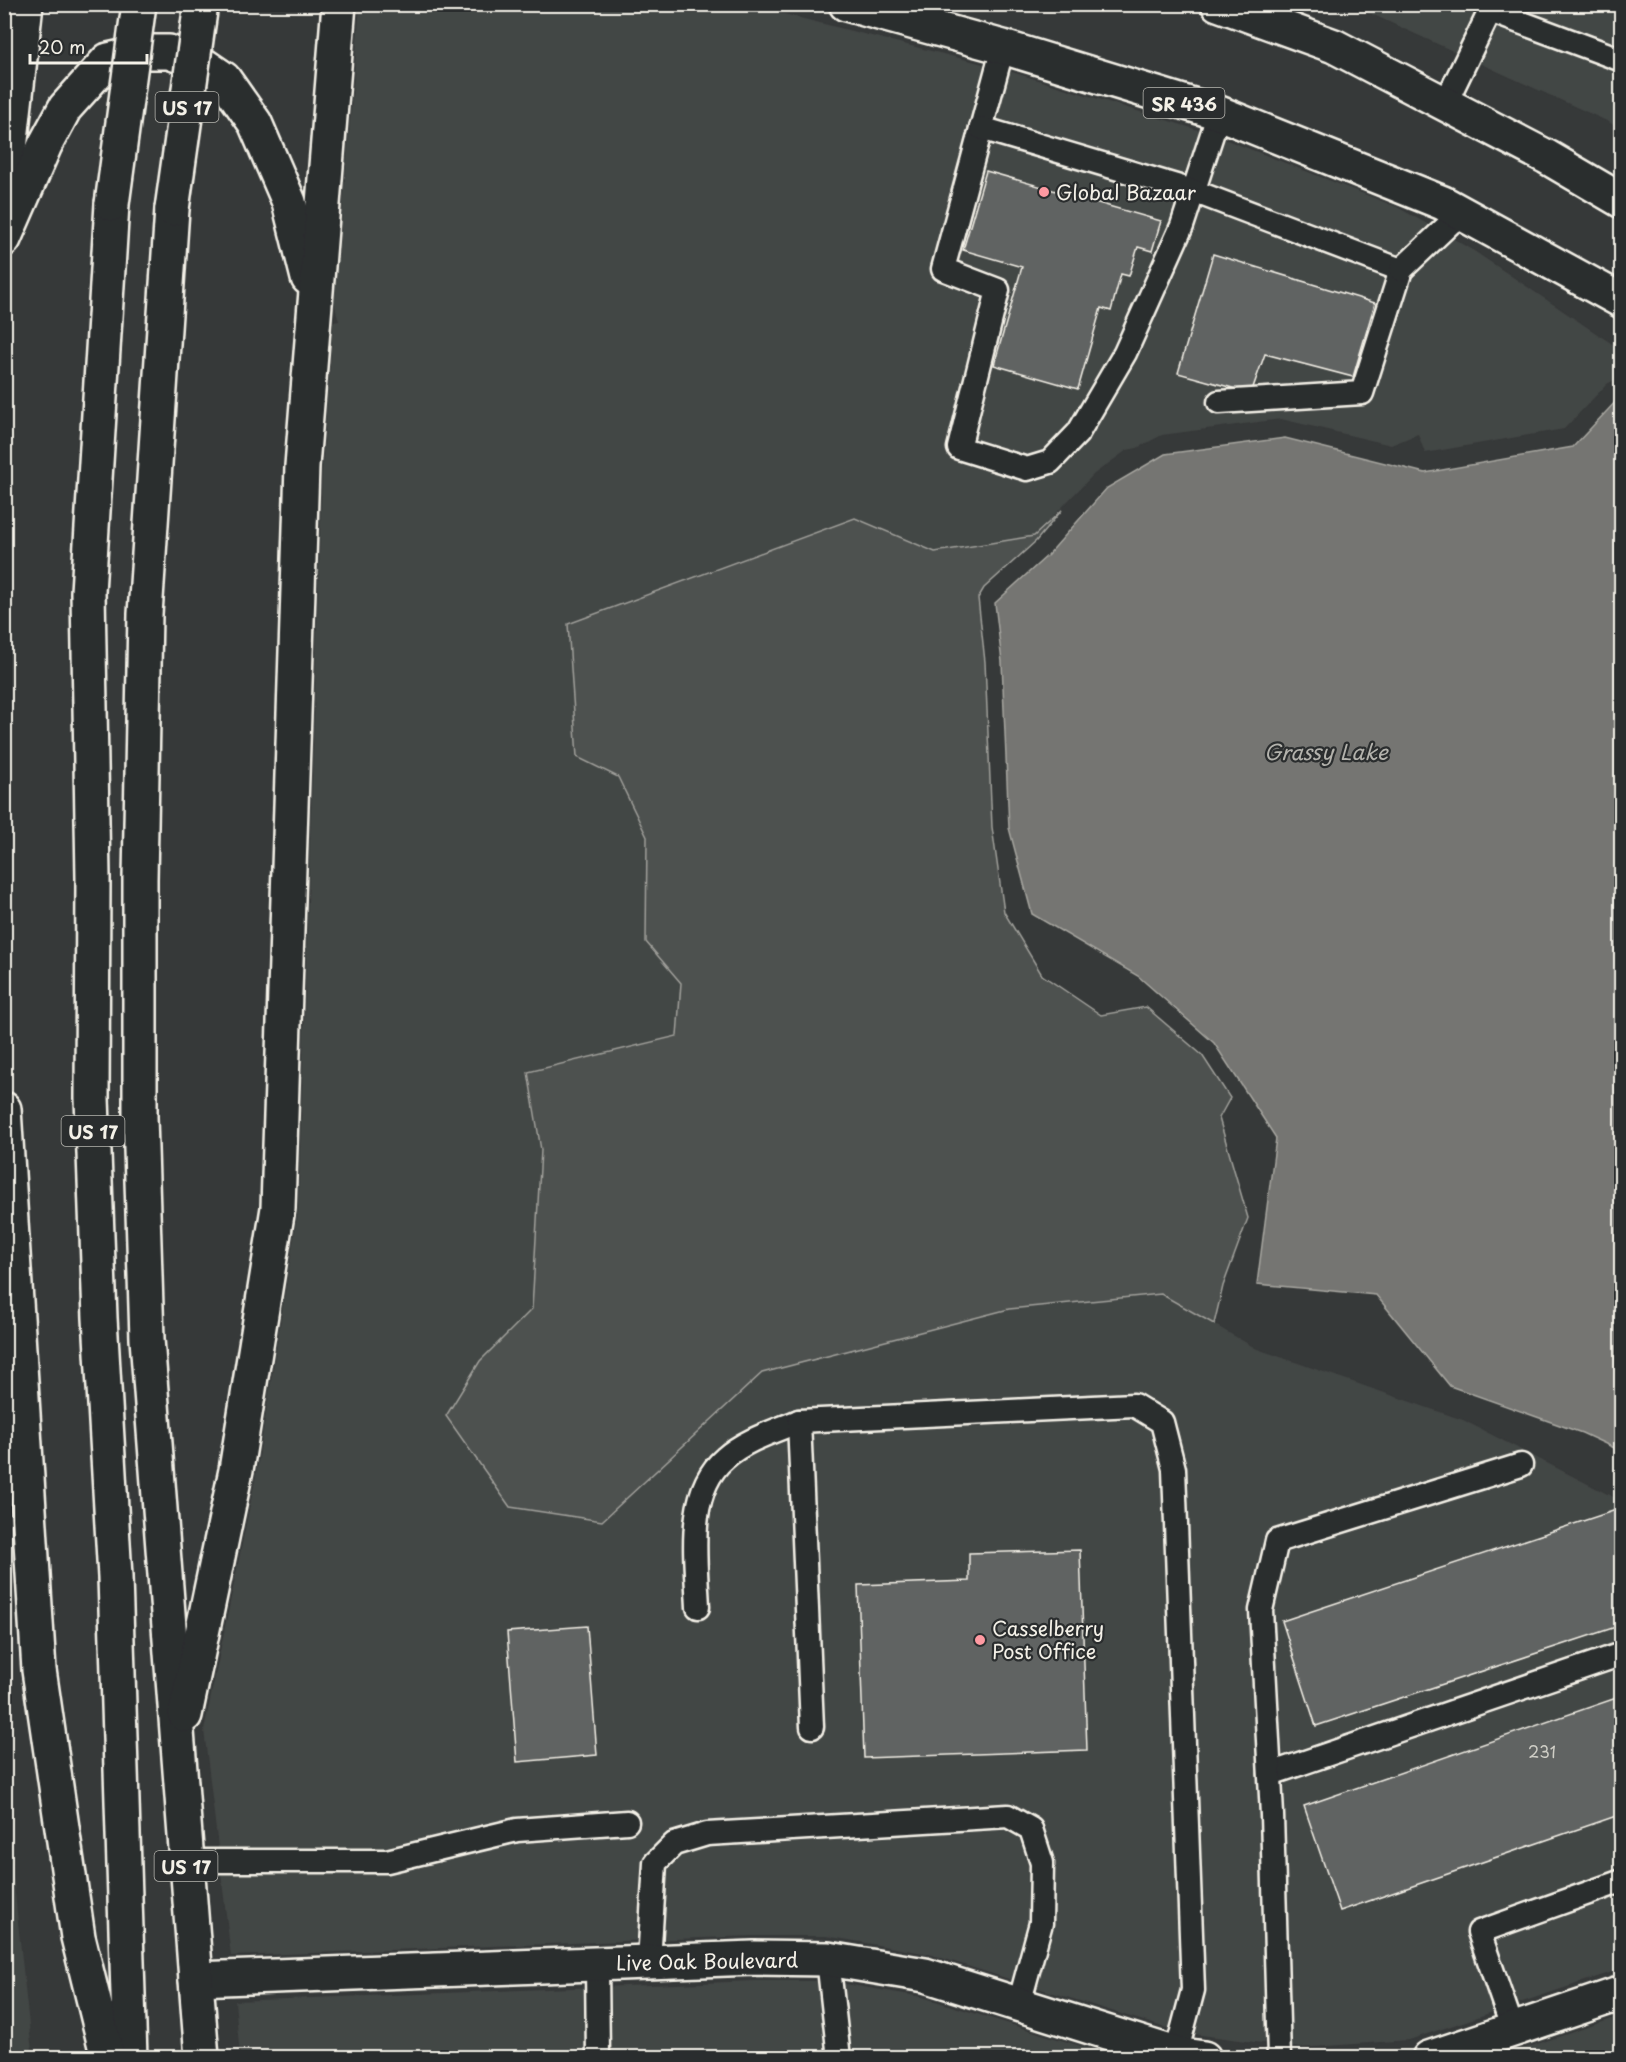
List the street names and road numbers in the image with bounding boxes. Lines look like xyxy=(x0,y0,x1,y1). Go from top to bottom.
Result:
road number: SR 436 xyxy=(1144,88,1224,118)
road number: US 17 xyxy=(156,92,219,122)
road number: US 17 xyxy=(62,1116,124,1146)
road number: US 17 xyxy=(154,1851,218,1881)
street label: Live Oak Boulevard xyxy=(616,1944,798,1978)

